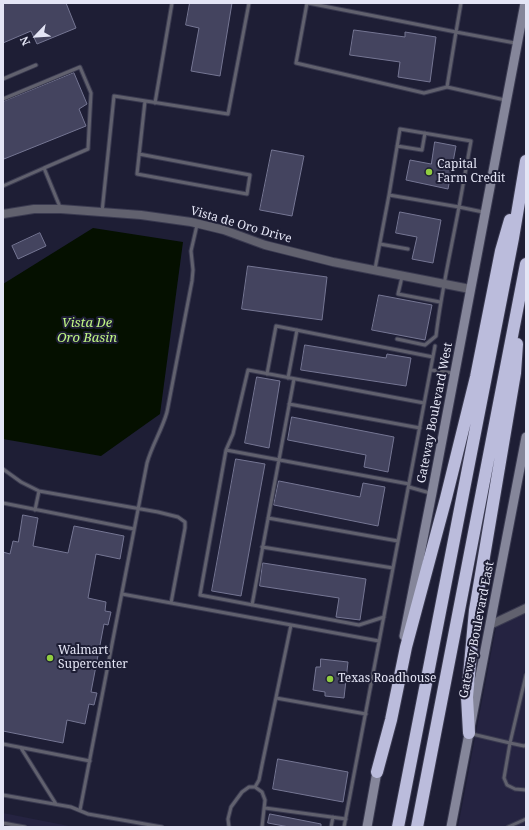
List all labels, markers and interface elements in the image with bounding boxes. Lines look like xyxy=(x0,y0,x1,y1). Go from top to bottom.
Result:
north arrow xyxy=(16,16,56,56)
text: N xyxy=(16,34,33,48)
place label: Capital Farm Credit xyxy=(437,158,505,186)
marker: Capital Farm Credit xyxy=(424,167,434,177)
street label: Vista de Oro Drive xyxy=(189,204,293,246)
water label: Vista De Oro Basin xyxy=(57,315,117,346)
street label: Gateway Boulevard West xyxy=(414,341,456,485)
street label: Gateway Boulevard East xyxy=(457,560,497,700)
place label: Walmart Supercenter xyxy=(58,644,128,672)
marker: Walmart Supercenter xyxy=(45,653,55,663)
place label: Texas Roadhouse xyxy=(338,672,436,686)
marker: Texas Roadhouse xyxy=(325,674,335,684)

